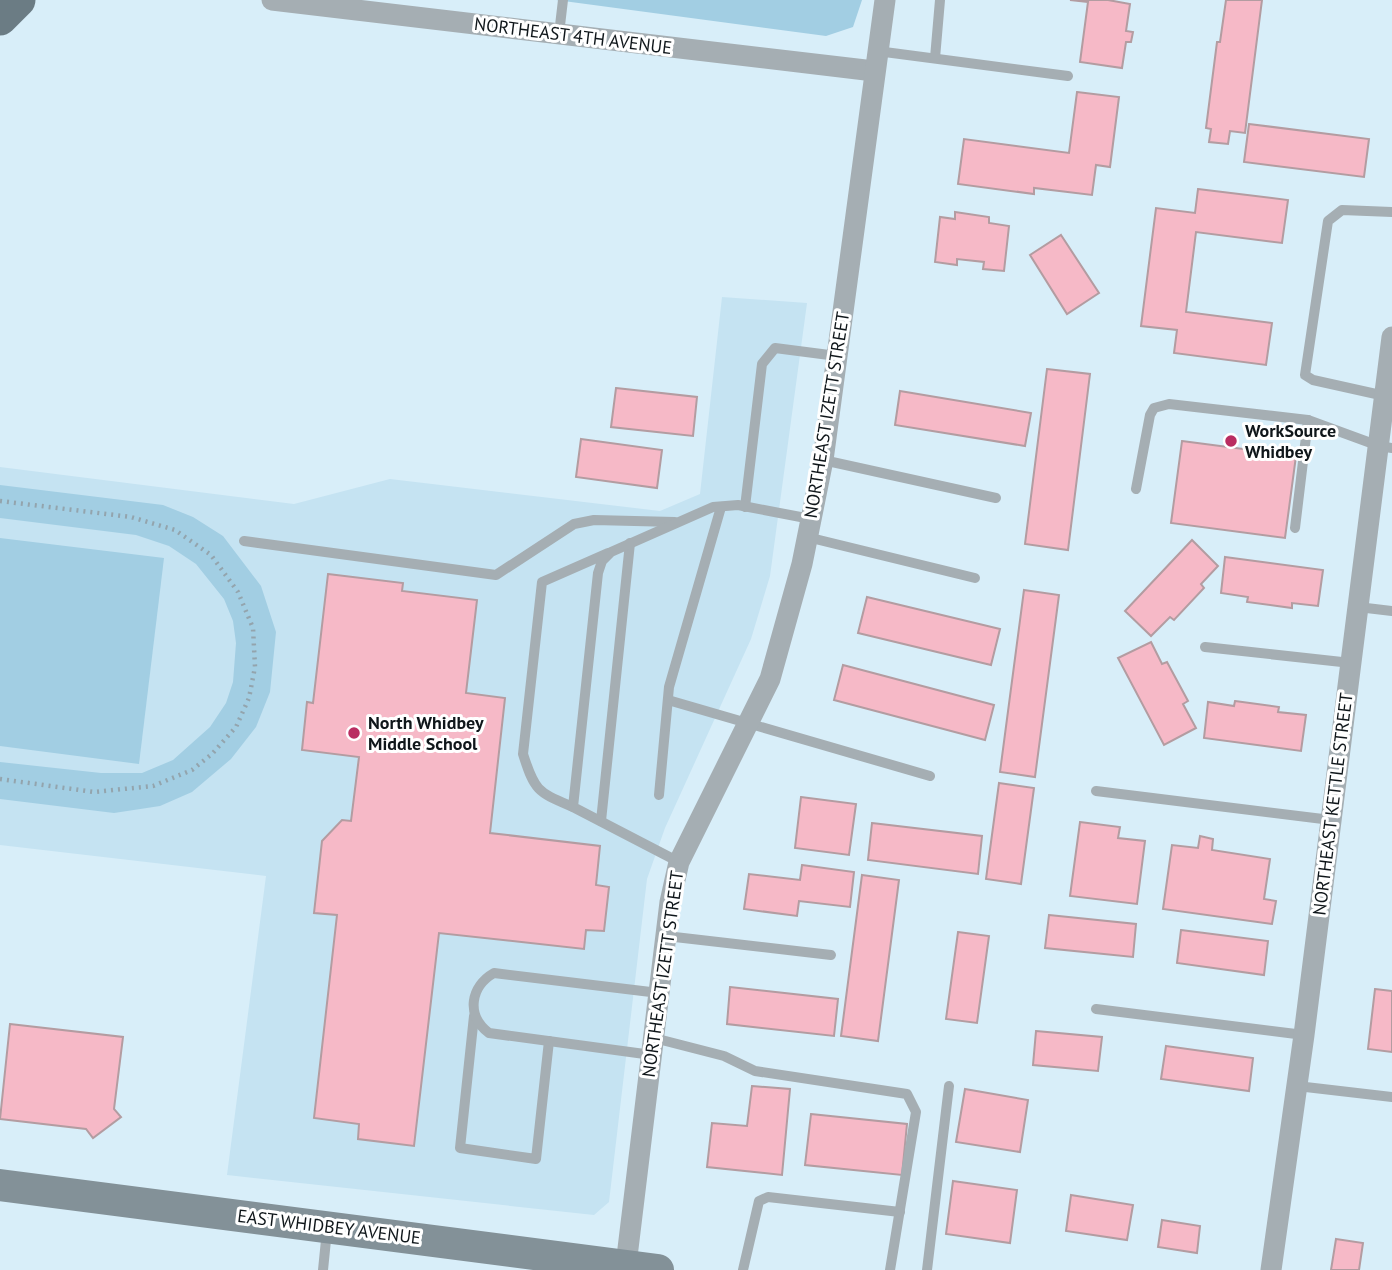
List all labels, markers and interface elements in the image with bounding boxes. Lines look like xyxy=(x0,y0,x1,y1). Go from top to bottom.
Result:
street label: NORTHEAST 4TH AVENUE xyxy=(473,12,673,59)
street label: NORTHEAST IZETT STREET xyxy=(799,310,854,520)
place label: WorkSource Whidbey xyxy=(1245,419,1336,463)
marker: WorkSource Whidbey xyxy=(1223,433,1239,449)
street label: NORTHEAST KETTLE STREET xyxy=(1307,691,1358,917)
place label: North Whidbey Middle School xyxy=(368,711,484,755)
marker: North Whidbey Middle School xyxy=(346,725,362,741)
street label: NORTHEAST IZETT STREET xyxy=(637,869,688,1079)
street label: EAST WHIDBEY AVENUE xyxy=(236,1204,422,1249)

